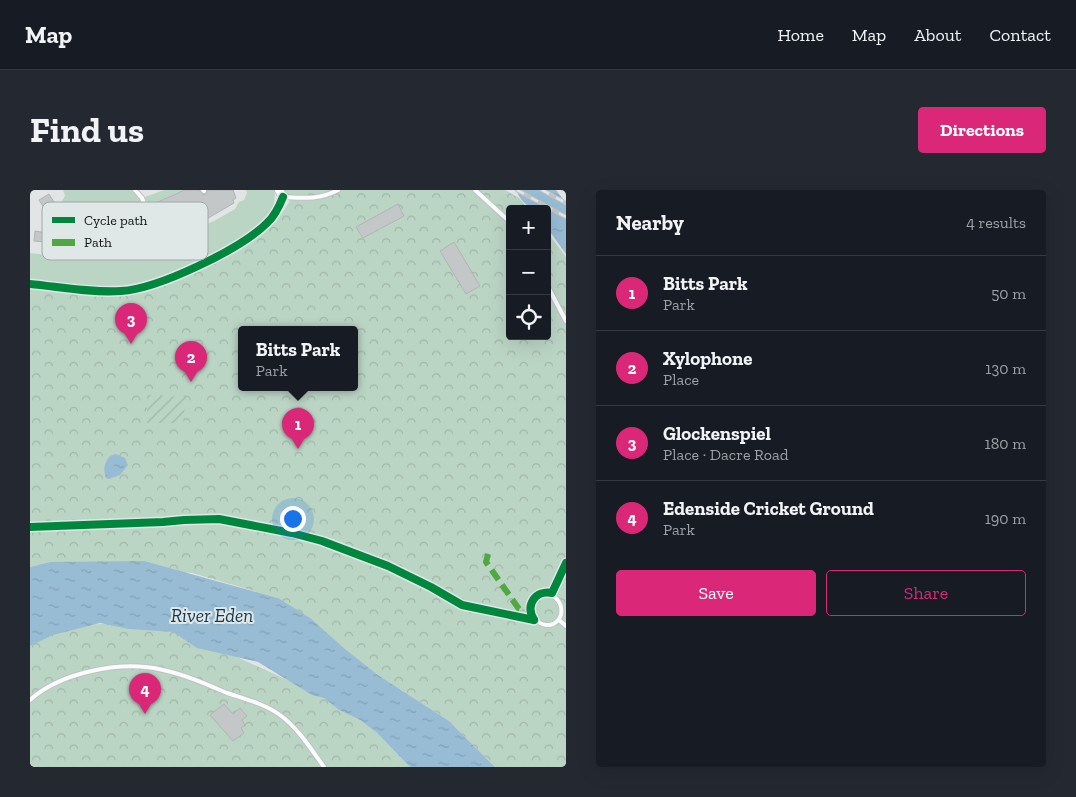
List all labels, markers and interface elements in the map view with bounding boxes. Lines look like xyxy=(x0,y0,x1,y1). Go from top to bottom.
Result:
text: Map xyxy=(25,20,72,49)
text: Home xyxy=(777,24,824,46)
text: Map xyxy=(852,24,886,46)
text: About xyxy=(914,24,961,46)
text: Contact xyxy=(989,24,1051,46)
button: Directions xyxy=(918,107,1046,153)
text: Find us xyxy=(30,109,144,151)
legend xyxy=(42,202,208,260)
map controls xyxy=(506,205,551,340)
button: + xyxy=(506,205,551,250)
text: Nearby xyxy=(616,210,684,235)
text: Cycle path xyxy=(84,212,148,229)
text: 4 results xyxy=(966,213,1026,232)
text: Path xyxy=(84,234,112,251)
button: − xyxy=(506,250,551,295)
text: Bitts Park xyxy=(663,272,748,295)
text: 1 xyxy=(629,284,635,303)
text: 50 m xyxy=(991,284,1026,303)
button: locate xyxy=(506,295,551,340)
text: Park xyxy=(663,295,695,314)
pin: 3 xyxy=(115,303,147,344)
popup xyxy=(238,326,358,391)
text: Bitts Park xyxy=(256,338,340,361)
pin: 2 xyxy=(175,341,207,382)
text: Xylophone xyxy=(663,347,752,370)
text: 2 xyxy=(628,359,636,378)
text: 130 m xyxy=(985,359,1026,378)
text: Park xyxy=(256,361,288,380)
text: Place xyxy=(663,370,699,389)
pin: 1 xyxy=(282,408,314,449)
text: Glockenspiel xyxy=(663,422,771,445)
text: 3 xyxy=(628,434,636,453)
text: 180 m xyxy=(985,434,1026,453)
text: Place · Dacre Road xyxy=(663,445,788,464)
text: Edenside Cricket Ground xyxy=(663,497,874,520)
your location xyxy=(280,506,306,532)
text: 4 xyxy=(627,509,637,528)
text: 190 m xyxy=(985,509,1026,528)
text: Park xyxy=(663,520,695,539)
button: Save xyxy=(616,570,816,616)
button: Share xyxy=(826,570,1026,616)
water label: River Eden xyxy=(171,604,253,627)
pin: 4 xyxy=(129,673,161,714)

